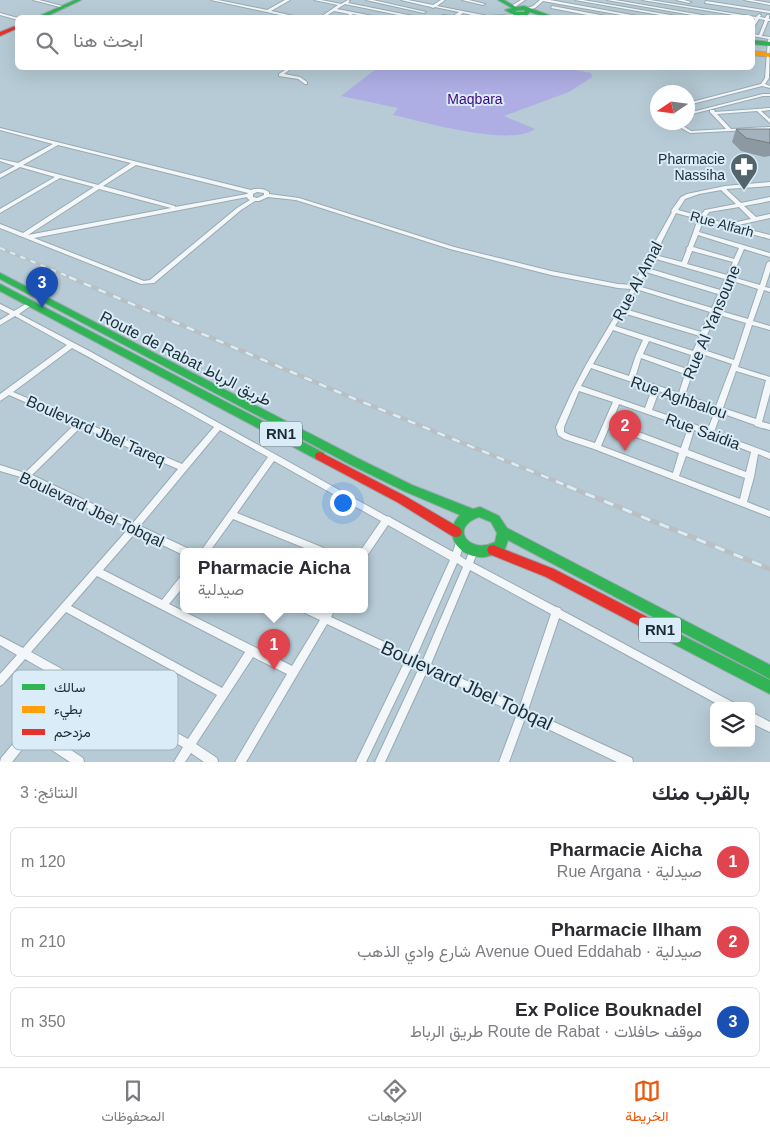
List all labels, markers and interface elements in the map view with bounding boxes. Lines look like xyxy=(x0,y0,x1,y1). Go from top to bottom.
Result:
search box xyxy=(15,15,755,70)
icon: search xyxy=(33,29,61,57)
text: ابحث هنا xyxy=(73,30,143,51)
north arrow xyxy=(650,85,695,130)
park label: Maqbara xyxy=(447,91,503,107)
place label: Pharmacie Nassiha xyxy=(658,151,725,183)
pharmacy icon: Pharmacie Nassiha xyxy=(729,152,759,191)
street label: Rue Alfarh xyxy=(688,208,756,240)
street label: Rue Al Amal xyxy=(609,239,665,324)
street label: Rue Al Yansoune xyxy=(680,263,743,382)
pin: 3 xyxy=(26,267,58,308)
street label: Route de Rabat طريق الرباط xyxy=(96,308,274,411)
street label: Rue Aghbalou xyxy=(629,373,729,422)
street label: Boulevard Jbel Tareq xyxy=(24,392,168,469)
pin: 2 xyxy=(609,410,641,451)
street label: Rue Saidia xyxy=(663,410,743,453)
road number: RN1 xyxy=(260,422,302,446)
street label: Boulevard Jbel Tobqal xyxy=(17,469,167,550)
your location xyxy=(330,490,356,516)
popup xyxy=(180,548,368,613)
text: Pharmacie Aicha xyxy=(198,557,350,578)
text: صيدلية xyxy=(198,581,244,598)
road number: RN1 xyxy=(639,618,681,642)
pin: 1 xyxy=(258,629,290,670)
street label: Boulevard Jbel Tobqal xyxy=(378,637,556,734)
legend xyxy=(12,670,178,750)
text: سالك xyxy=(54,679,85,695)
text: بطيء xyxy=(54,701,82,721)
map controls xyxy=(710,702,755,747)
button: layers xyxy=(710,702,755,747)
text: مزدحم xyxy=(54,724,91,741)
text: بالقرب منك xyxy=(652,781,750,804)
text: النتائج: 3 xyxy=(20,784,78,801)
text: Pharmacie Aicha xyxy=(550,839,702,860)
text: 120 m xyxy=(21,853,65,870)
text: 1 xyxy=(729,853,737,870)
text: صيدلية · Rue Argana xyxy=(557,863,702,880)
text: Pharmacie Ilham xyxy=(551,919,702,940)
text: 210 m xyxy=(21,933,65,950)
text: 2 xyxy=(729,933,737,950)
text: صيدلية · Avenue Oued Eddahab شارع وادي الذهب xyxy=(357,943,702,960)
text: Ex Police Bouknadel xyxy=(515,999,702,1020)
text: 350 m xyxy=(21,1013,65,1030)
text: 3 xyxy=(729,1013,737,1030)
text: موقف حافلات · Route de Rabat طريق الرباط xyxy=(410,1023,702,1040)
tab: المحفوظات xyxy=(102,1077,165,1129)
tab: الاتجاهات xyxy=(368,1077,422,1129)
tab: الخريطة xyxy=(625,1077,668,1129)

